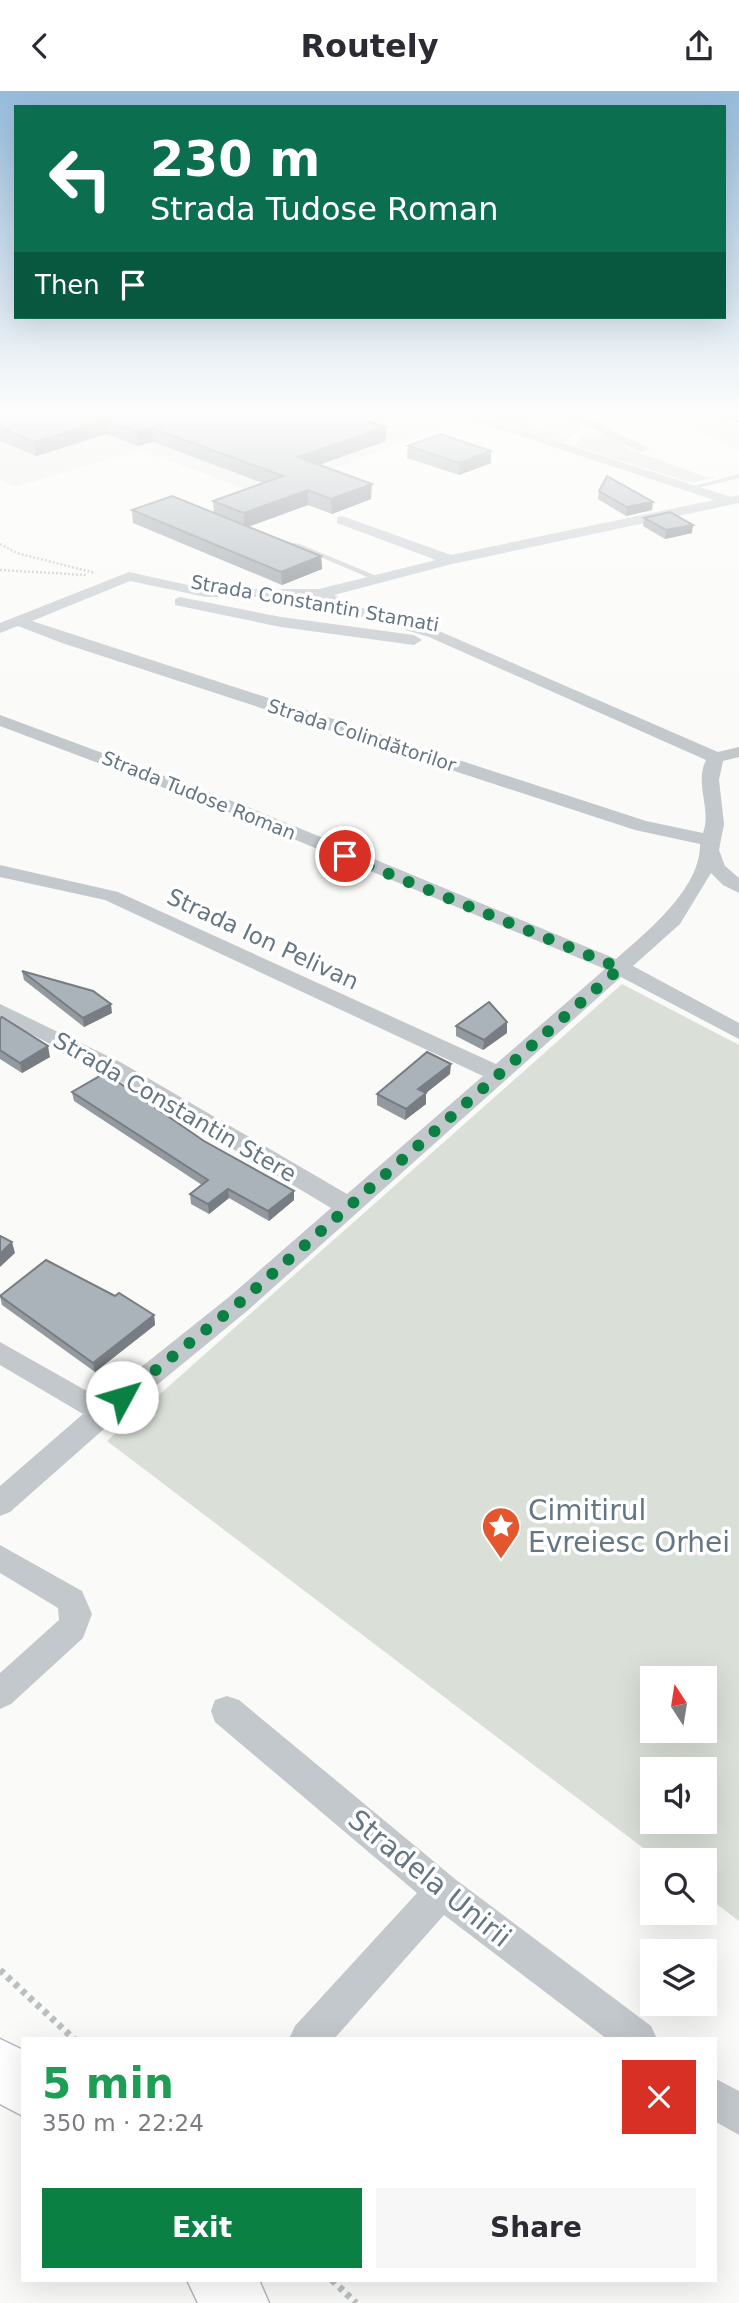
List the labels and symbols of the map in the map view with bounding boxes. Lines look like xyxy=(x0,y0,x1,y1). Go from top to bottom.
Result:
street label: Strada Constantin Stamati xyxy=(189,570,441,636)
street label: Strada Colindătorilor xyxy=(265,694,459,776)
street label: Strada Tudose Roman xyxy=(99,746,299,844)
pin xyxy=(315,826,375,886)
street label: Strada Ion Pelivan xyxy=(163,883,363,995)
street label: Strada Constantin Stere xyxy=(49,1027,301,1187)
position arrow xyxy=(85,1360,159,1434)
place label: Cimitirul Evreiesc Orhei xyxy=(528,1494,730,1559)
place icon: Cimitirul Evreiesc Orhei xyxy=(480,1505,522,1560)
north arrow xyxy=(640,1666,718,1743)
street label: Stradela Unirii xyxy=(342,1803,518,1954)

